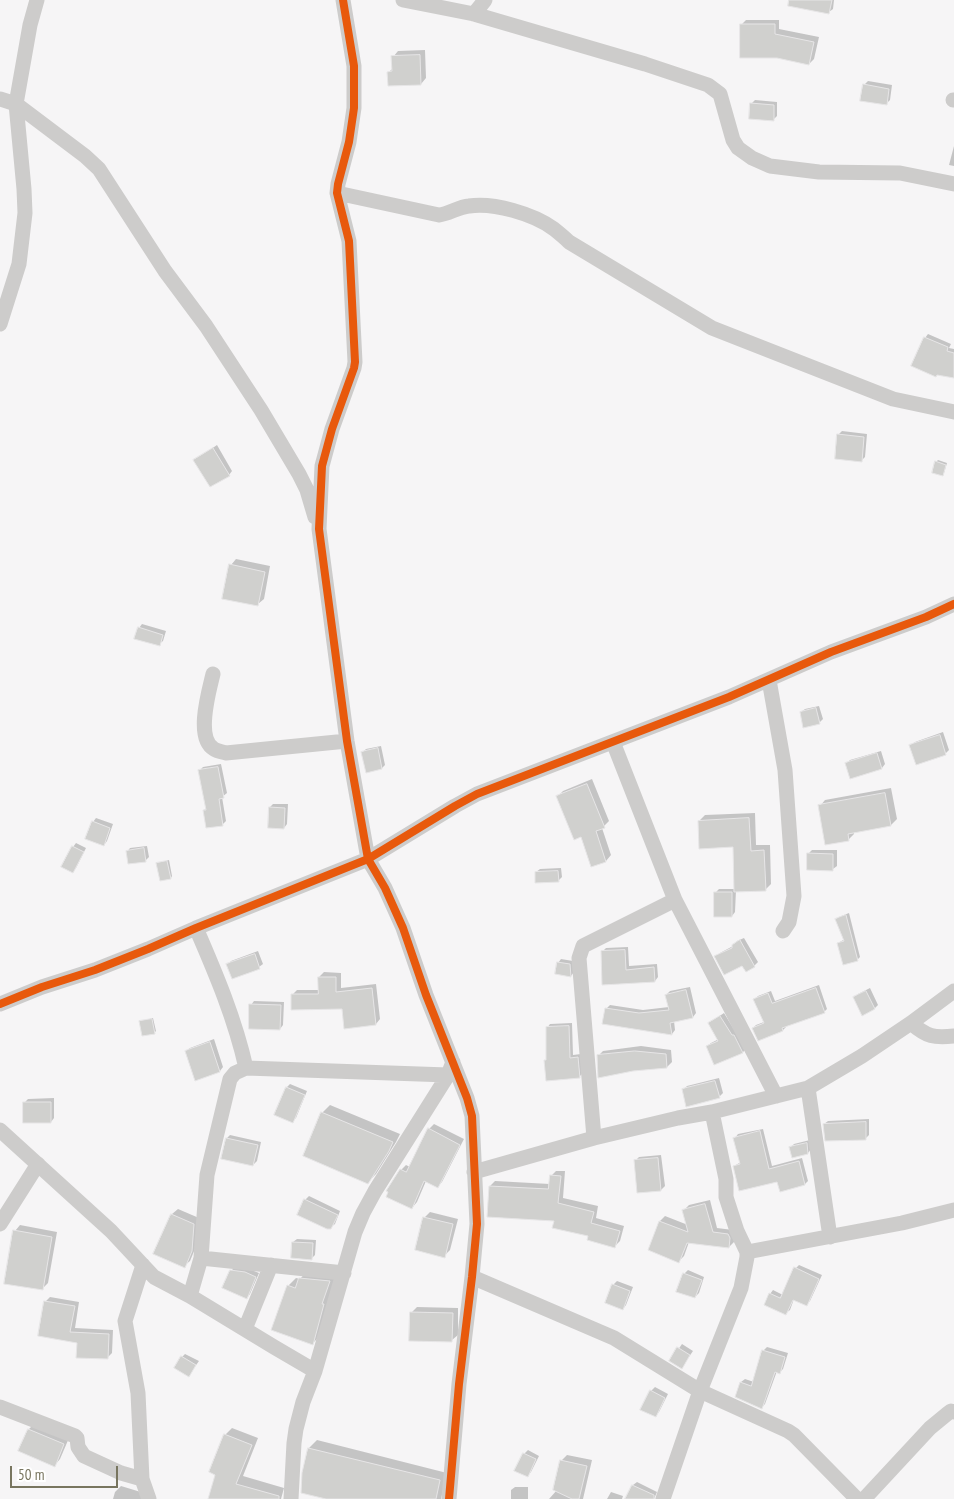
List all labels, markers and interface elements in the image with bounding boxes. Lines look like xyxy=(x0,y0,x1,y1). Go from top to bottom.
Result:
scale bar xyxy=(12,1456,120,1488)
text: 50 m xyxy=(18,1465,44,1484)

